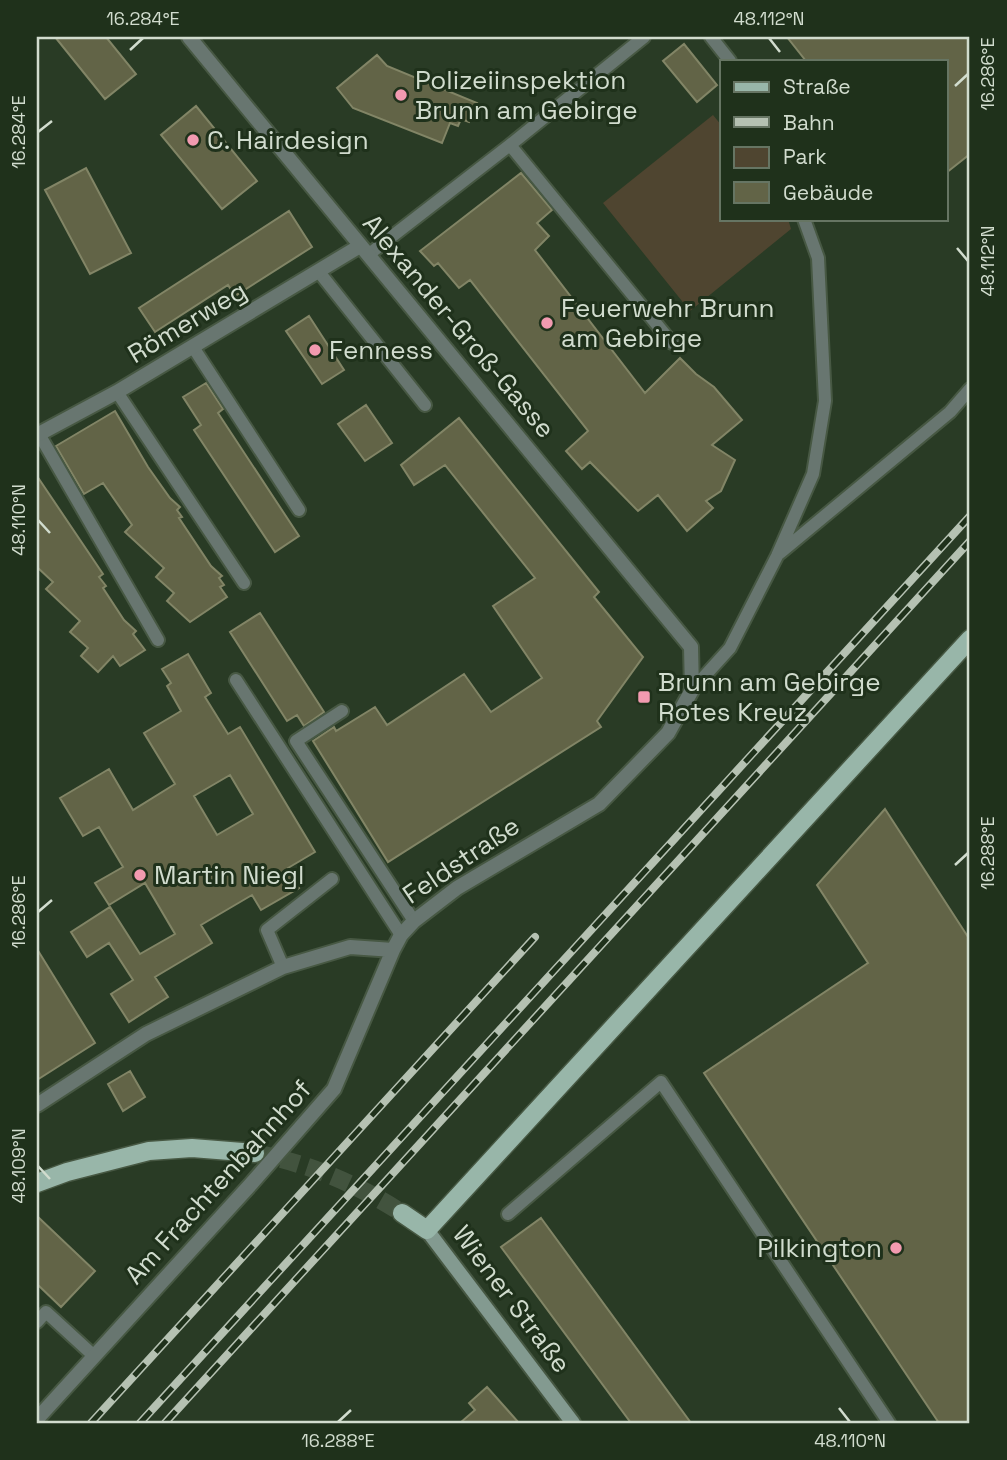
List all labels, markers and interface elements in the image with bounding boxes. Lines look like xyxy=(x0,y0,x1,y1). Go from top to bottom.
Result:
text: 16.284°E xyxy=(106,7,180,30)
text: 48.112°N xyxy=(734,7,805,30)
text: 16.286°E xyxy=(976,37,999,111)
legend xyxy=(720,60,948,220)
place label: Polizeiinspektion Brunn am Gebirge xyxy=(415,63,638,127)
text: Straße xyxy=(783,73,851,100)
marker: Polizeiinspektion Brunn am Gebirge xyxy=(393,87,409,103)
text: 16.284°E xyxy=(7,95,30,169)
text: Bahn xyxy=(783,109,835,136)
place label: C. Hairdesign xyxy=(207,123,369,157)
marker: C. Hairdesign xyxy=(185,132,201,148)
text: Park xyxy=(783,143,827,170)
text: Gebäude xyxy=(783,179,873,206)
street label: Alexander-Groß-Gasse xyxy=(355,207,563,445)
text: 48.112°N xyxy=(976,226,999,297)
street label: Römerweg xyxy=(121,273,253,371)
place label: Feuerwehr Brunn am Gebirge xyxy=(561,291,775,355)
marker: Feuerwehr Brunn am Gebirge xyxy=(539,315,555,331)
place label: Fenness xyxy=(329,333,433,367)
marker: Fenness xyxy=(307,342,323,358)
text: 48.110°N xyxy=(7,484,30,556)
place label: Brunn am Gebirge Rotes Kreuz xyxy=(658,665,881,729)
marker: Brunn am Gebirge Rotes Kreuz xyxy=(636,689,652,705)
street label: Feldstraße xyxy=(396,808,526,912)
text: 16.288°E xyxy=(976,816,999,890)
place label: Martin Niegl xyxy=(154,858,304,892)
marker: Martin Niegl xyxy=(132,867,148,883)
text: 16.286°E xyxy=(7,875,30,949)
street label: Am Frachtenbahnhof xyxy=(117,1073,319,1291)
text: 48.109°N xyxy=(7,1128,30,1204)
street label: Wiener Straße xyxy=(445,1218,579,1380)
place label: Pilkington xyxy=(757,1231,882,1265)
marker: Pilkington xyxy=(888,1240,904,1256)
text: 16.288°E xyxy=(301,1429,375,1452)
text: 48.110°N xyxy=(814,1429,886,1452)

